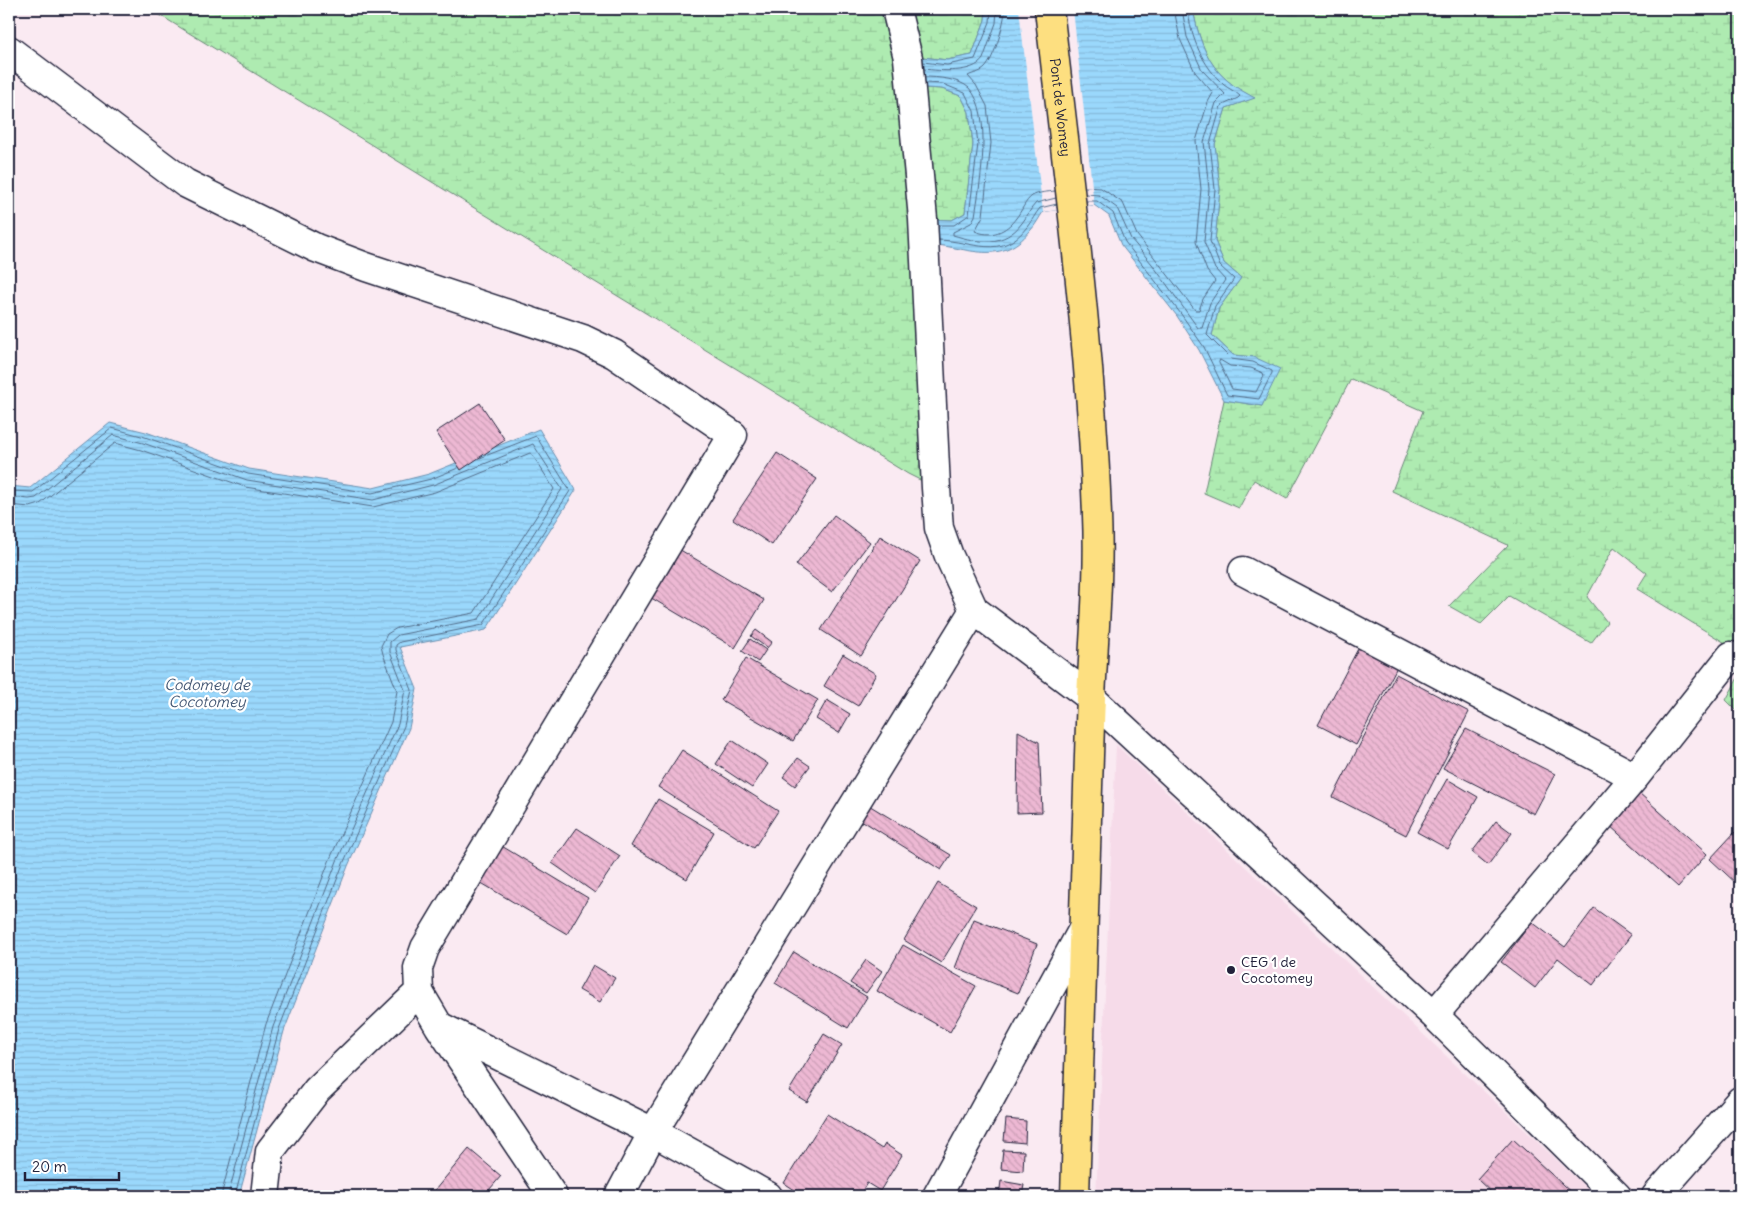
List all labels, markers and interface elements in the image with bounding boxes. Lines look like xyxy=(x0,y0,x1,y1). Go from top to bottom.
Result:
street label: Pont de Womey xyxy=(1046,57,1075,158)
water label: Codomey de Cocotomey xyxy=(164,675,251,711)
place label: CEG 1 de Cocotomey xyxy=(1241,953,1313,987)
marker: CEG 1 de Cocotomey xyxy=(1225,964,1237,976)
scale bar xyxy=(25,1150,119,1182)
text: 20 m xyxy=(32,1157,67,1176)

